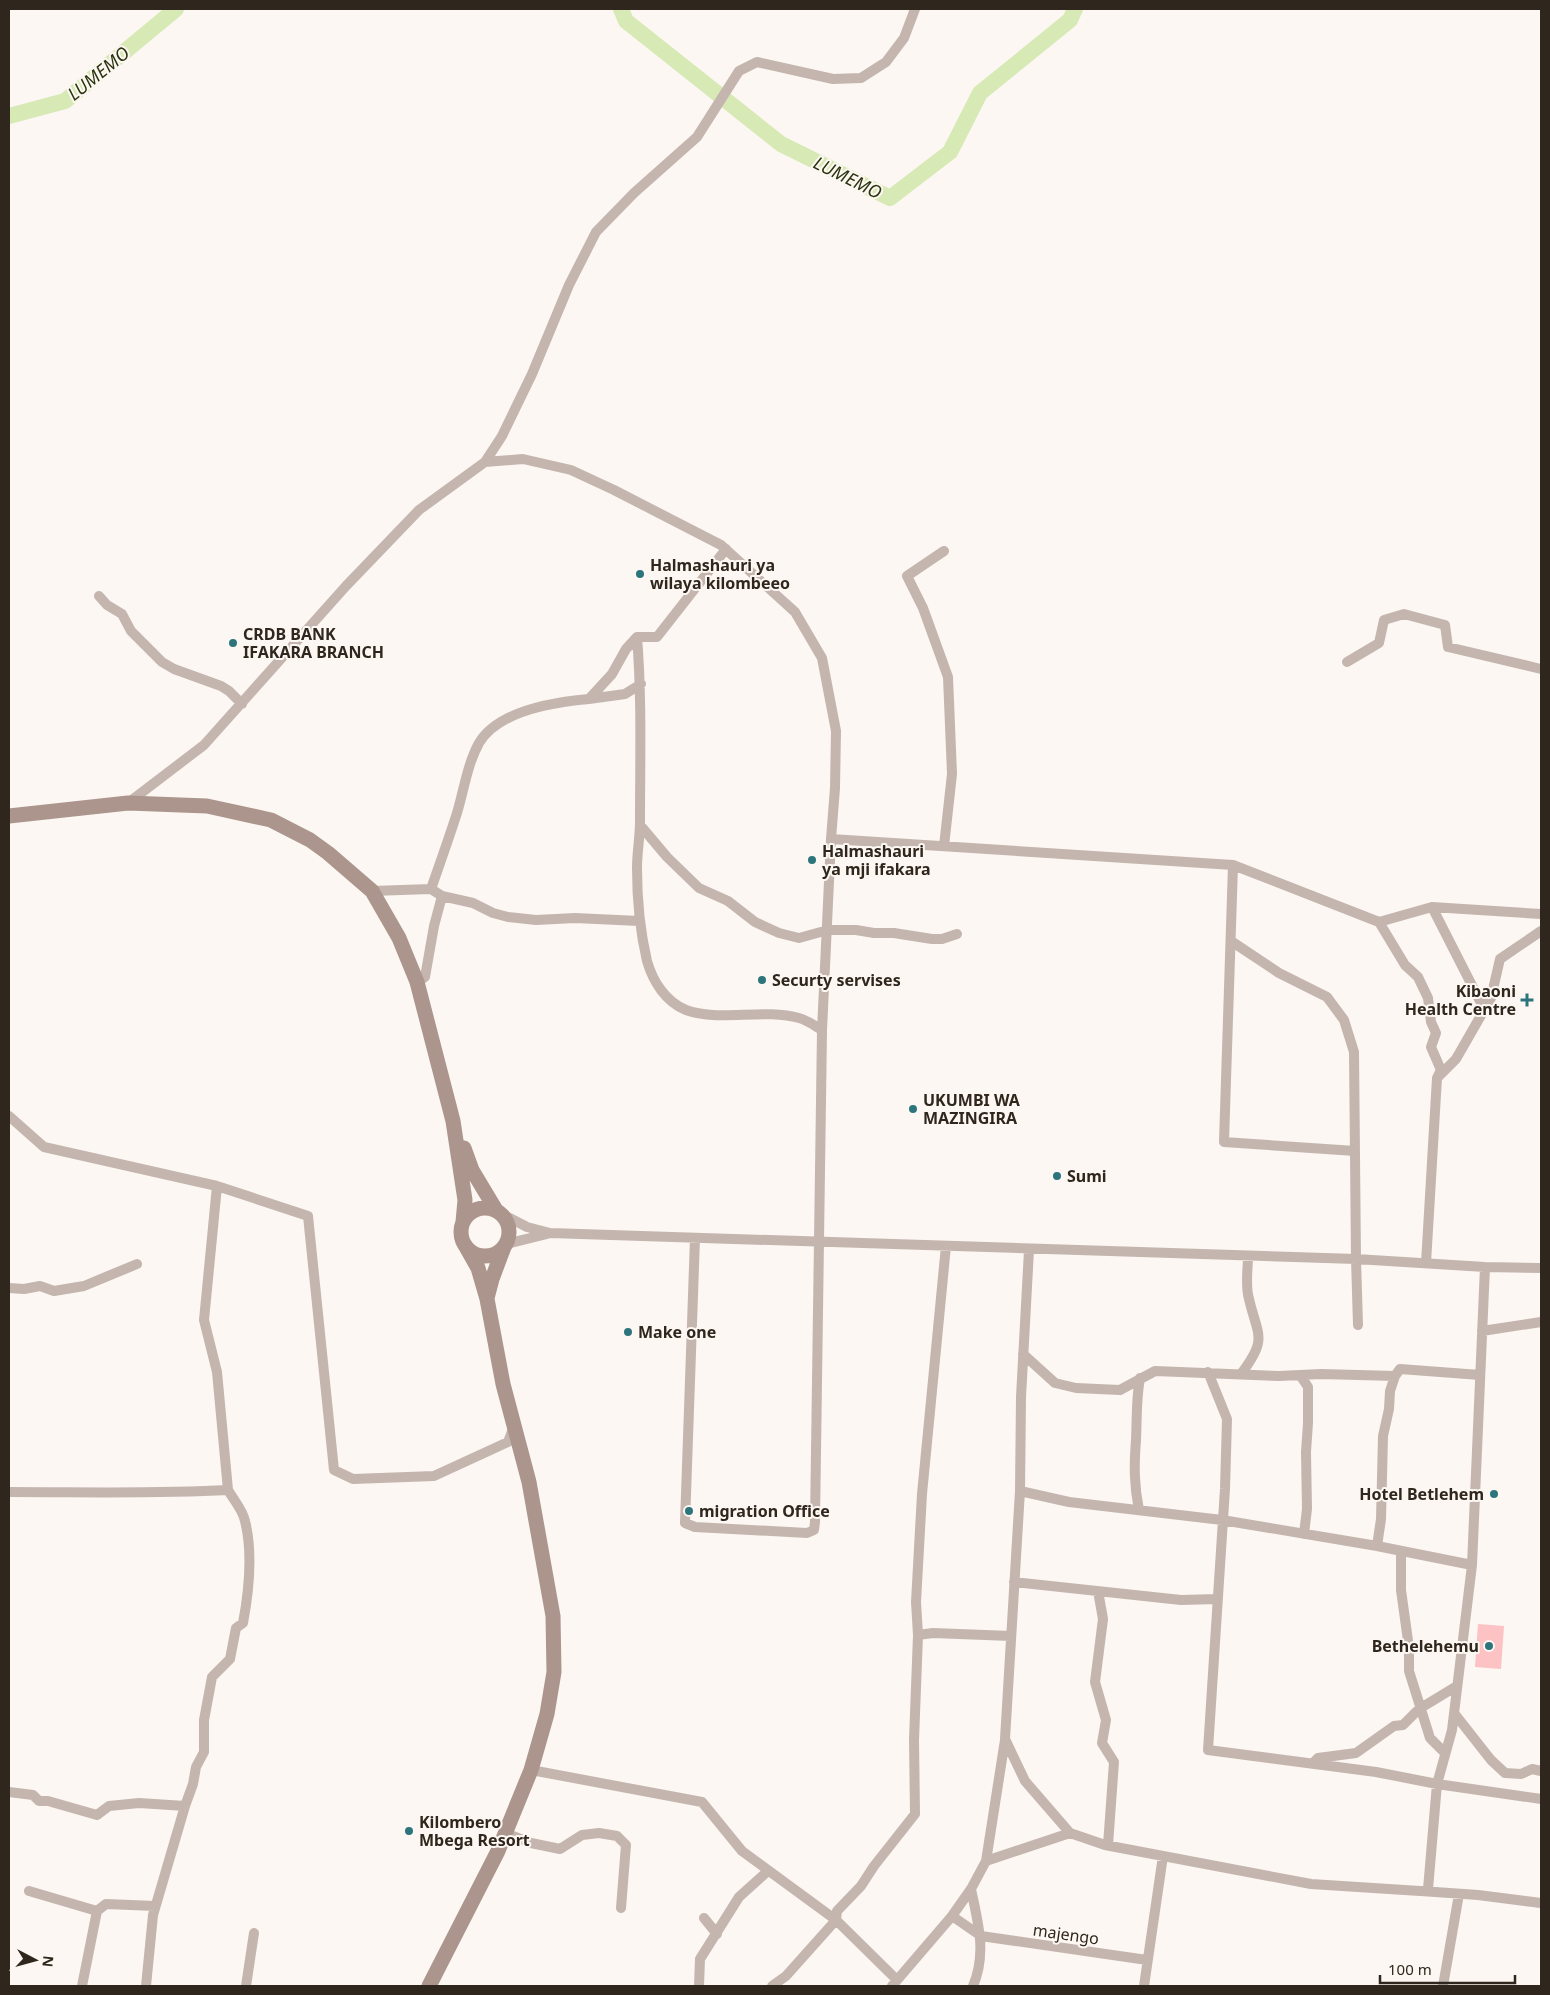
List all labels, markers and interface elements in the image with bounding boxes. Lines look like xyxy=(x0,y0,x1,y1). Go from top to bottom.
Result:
water label: LUMEMO xyxy=(62,41,134,105)
water label: LUMEMO xyxy=(810,150,886,204)
place label: Halmashauri ya wilaya kilombeeo xyxy=(650,554,790,594)
marker: Halmashauri ya wilaya kilombeeo xyxy=(634,568,646,580)
place label: CRDB BANK IFAKARA BRANCH xyxy=(243,623,384,663)
marker: CRDB BANK IFAKARA BRANCH xyxy=(227,637,239,649)
place label: Halmashauri ya mji ifakara xyxy=(822,840,931,880)
marker: Halmashauri ya mji ifakara xyxy=(806,854,818,866)
place label: Securty servises xyxy=(772,969,901,991)
marker: Securty servises xyxy=(756,974,768,986)
place label: Kibaoni Health Centre xyxy=(1405,980,1516,1020)
marker: Kibaoni Health Centre xyxy=(1520,993,1534,1007)
place label: UKUMBI WA MAZINGIRA xyxy=(923,1089,1021,1129)
marker: UKUMBI WA MAZINGIRA xyxy=(907,1103,919,1115)
place label: Sumi xyxy=(1067,1165,1107,1187)
marker: Sumi xyxy=(1051,1170,1063,1182)
place label: Make one xyxy=(638,1321,716,1343)
marker: Make one xyxy=(622,1326,634,1338)
place label: Hotel Betlehem xyxy=(1359,1483,1484,1505)
marker: Hotel Betlehem xyxy=(1488,1488,1500,1500)
place label: migration Office xyxy=(699,1500,830,1522)
marker: migration Office xyxy=(683,1505,695,1517)
place label: Bethelehemu xyxy=(1372,1635,1479,1657)
marker: Bethelehemu xyxy=(1483,1640,1495,1652)
place label: Kilombero Mbega Resort xyxy=(419,1811,530,1851)
marker: Kilombero Mbega Resort xyxy=(403,1825,415,1837)
street label: majengo xyxy=(1032,1918,1100,1950)
north arrow xyxy=(10,1935,60,1985)
scale bar xyxy=(1380,1952,1515,1984)
text: N xyxy=(38,1955,58,1968)
text: 100 m xyxy=(1388,1959,1432,1979)

